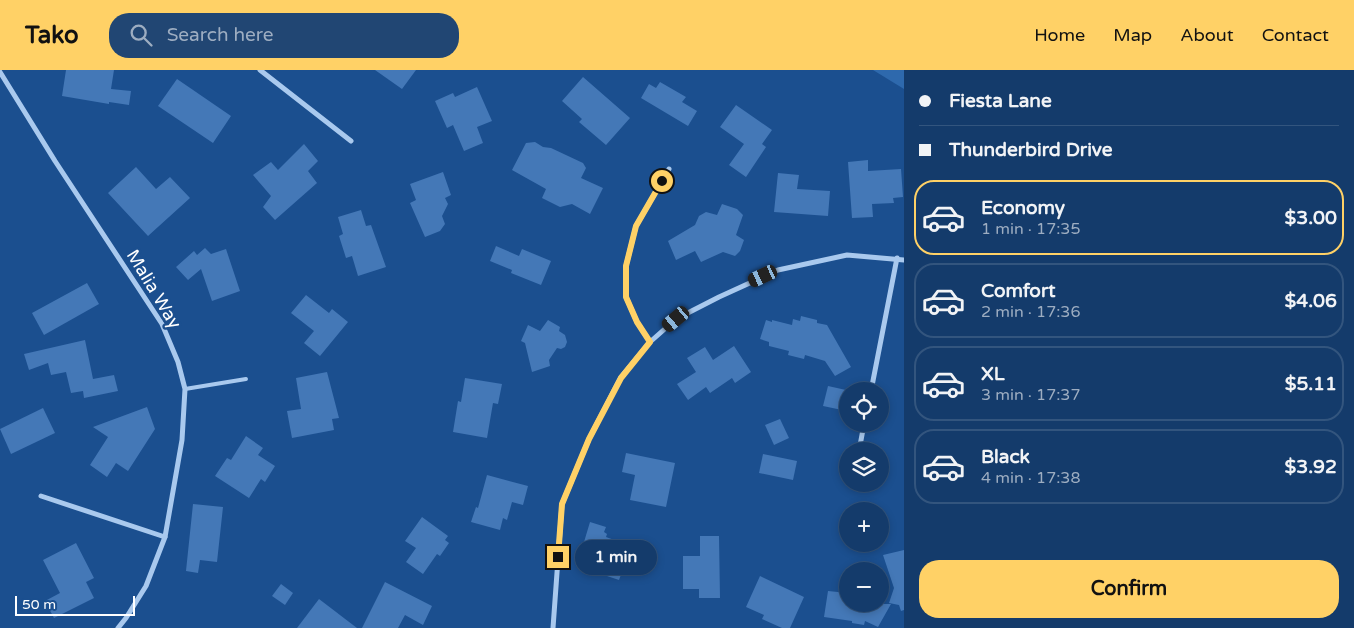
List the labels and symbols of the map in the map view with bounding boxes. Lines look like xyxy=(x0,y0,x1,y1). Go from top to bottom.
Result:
route start xyxy=(651,170,673,192)
street label: Malia Way xyxy=(122,245,186,333)
car xyxy=(746,263,779,289)
car xyxy=(659,304,692,334)
callout: 1 min xyxy=(576,540,658,574)
route end xyxy=(547,546,569,568)
scale bar xyxy=(15,593,135,616)

